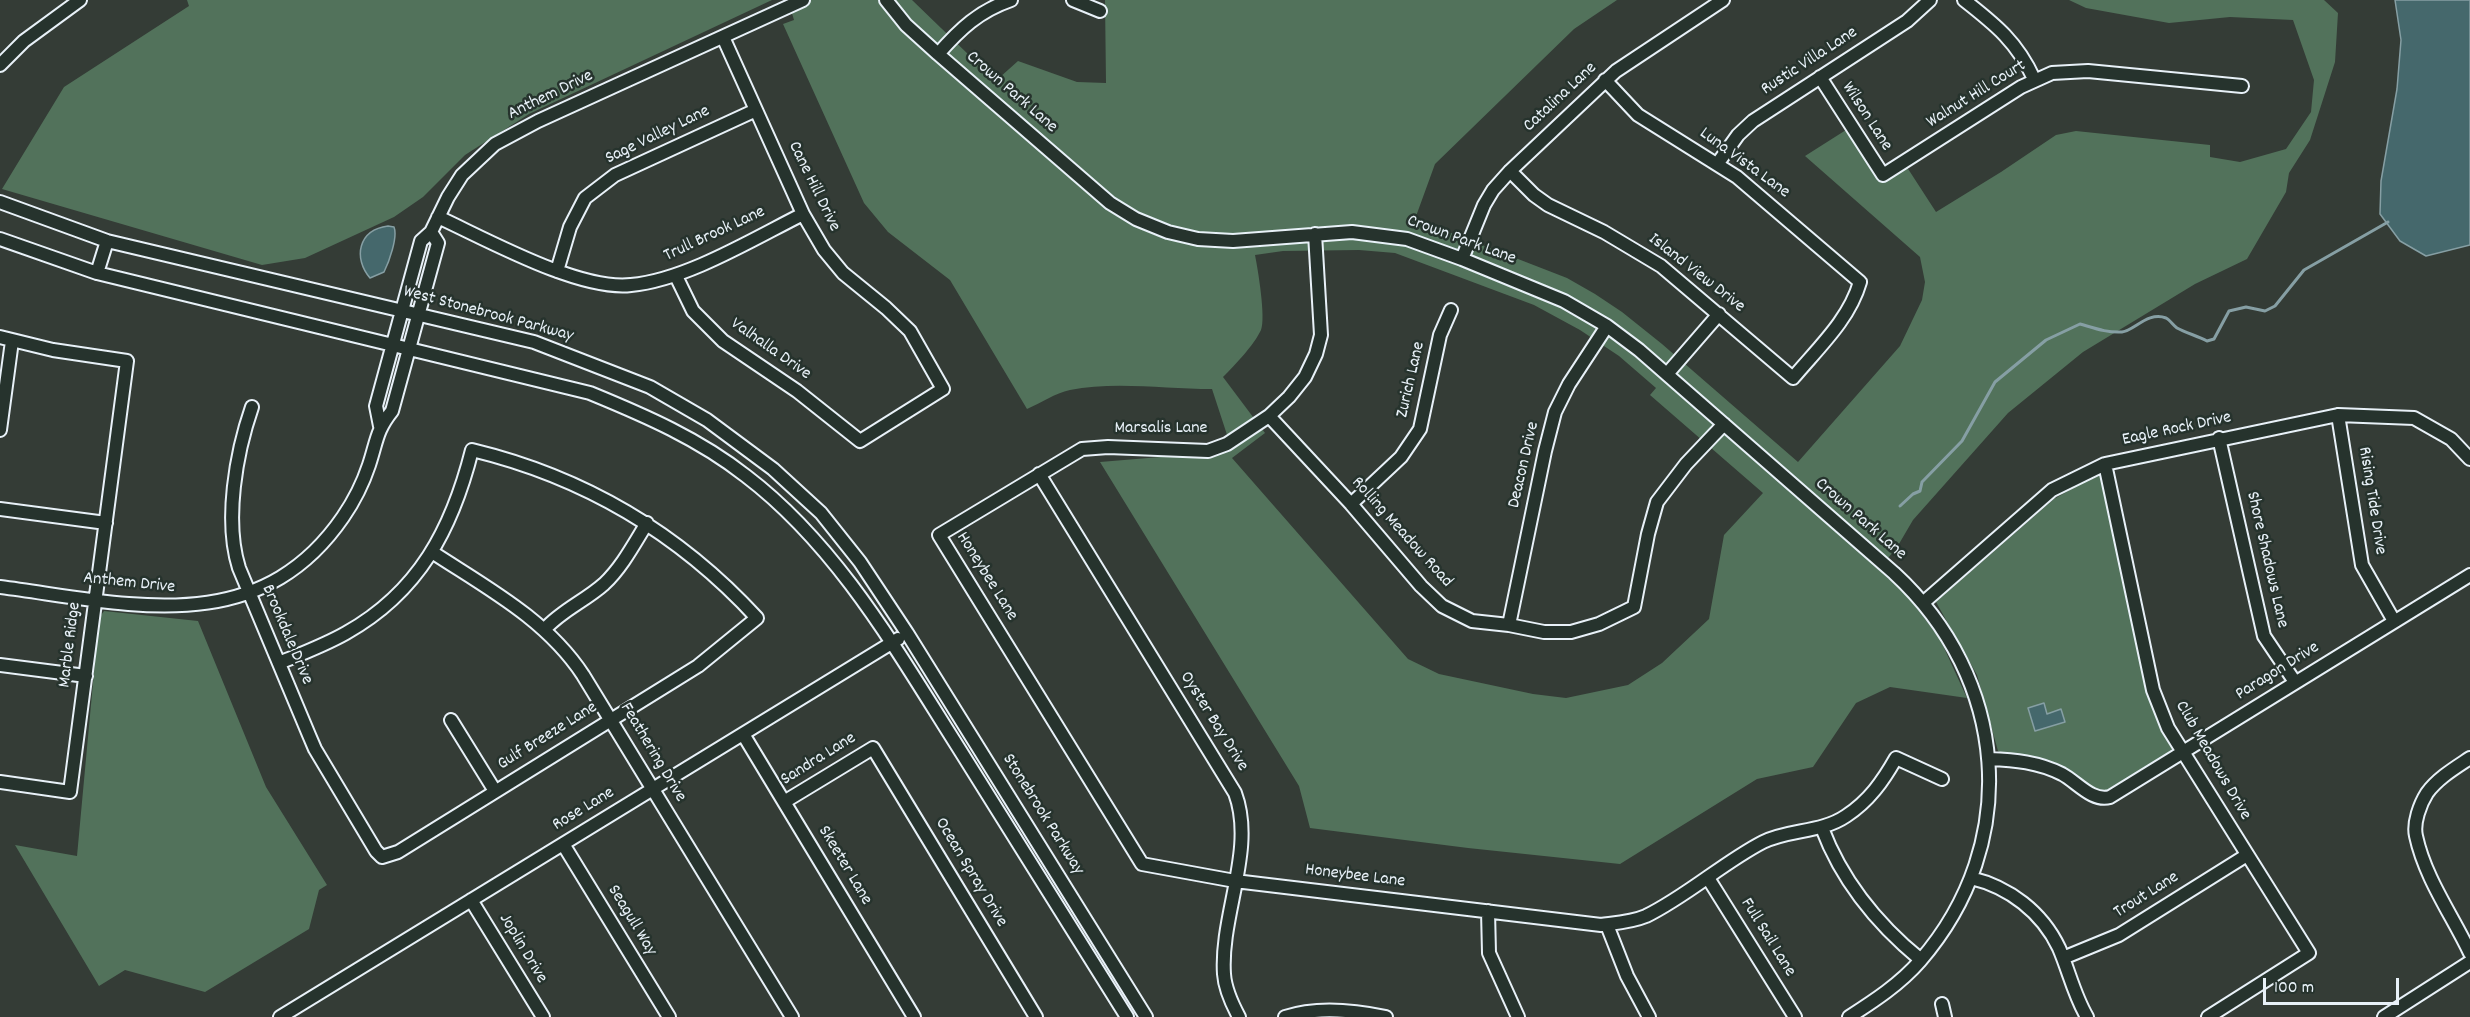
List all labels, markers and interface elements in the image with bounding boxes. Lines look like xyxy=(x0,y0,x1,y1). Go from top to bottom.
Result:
street label: Rustic Villa Lane xyxy=(1758,23,1862,101)
street label: Crown Park Lane xyxy=(961,47,1061,139)
street label: Walnut Hill Court xyxy=(1923,56,2031,134)
street label: Catalina Lane xyxy=(1520,58,1602,138)
street label: Anthem Drive xyxy=(505,66,597,126)
street label: Wilson Lane xyxy=(1836,78,1896,156)
street label: Sage Valley Lane xyxy=(602,101,714,171)
street label: Luna Vista Lane xyxy=(1694,124,1794,204)
street label: Cane Hill Drive xyxy=(782,138,844,236)
street label: Trull Brook Lane xyxy=(661,202,769,268)
street label: Crown Park Lane xyxy=(1404,211,1518,271)
street label: Island View Drive xyxy=(1643,229,1749,319)
street label: West Stonebrook Parkway xyxy=(400,282,576,348)
street label: Valhalla Drive xyxy=(725,314,815,386)
street label: Zurich Lane xyxy=(1393,340,1431,420)
street label: Eagle Rock Drive xyxy=(2120,408,2234,452)
street label: Marsalis Lane xyxy=(1114,419,1208,441)
street label: Deacon Drive xyxy=(1505,420,1545,510)
street label: Rising Tide Drive xyxy=(2352,446,2390,556)
street label: Rolling Meadow Road xyxy=(1346,473,1456,593)
street label: Crown Park Lane xyxy=(1810,474,1910,566)
street label: Shore Shadows Lane xyxy=(2240,490,2292,630)
street label: Honeybee Lane xyxy=(950,529,1022,625)
street label: Anthem Drive xyxy=(82,568,176,600)
street label: Brookdale Drive xyxy=(255,582,317,688)
street label: Marble Ridge xyxy=(55,601,87,689)
street label: Paragon Drive xyxy=(2232,638,2324,706)
street label: Oyster Bay Drive xyxy=(1174,668,1252,776)
street label: Club Meadows Drive xyxy=(2169,697,2255,825)
street label: Gulf Breeze Lane xyxy=(494,698,602,776)
street label: Feathering Drive xyxy=(614,699,690,807)
street label: Sandra Lane xyxy=(777,728,861,792)
street label: Stonebrook Parkway xyxy=(996,750,1088,880)
street label: Rose Lane xyxy=(549,783,619,837)
street label: Ocean Spray Drive xyxy=(929,814,1011,932)
street label: Skeeter Lane xyxy=(812,822,876,910)
street label: Honeybee Lane xyxy=(1304,860,1406,894)
street label: Trout Lane xyxy=(2111,868,2183,924)
street label: Seagull Way xyxy=(601,882,661,960)
street label: Full Sail Lane xyxy=(1734,895,1800,981)
street label: Joplin Drive xyxy=(493,910,551,988)
scale bar xyxy=(2266,966,2402,1004)
text: 100 m xyxy=(2274,976,2314,1001)

